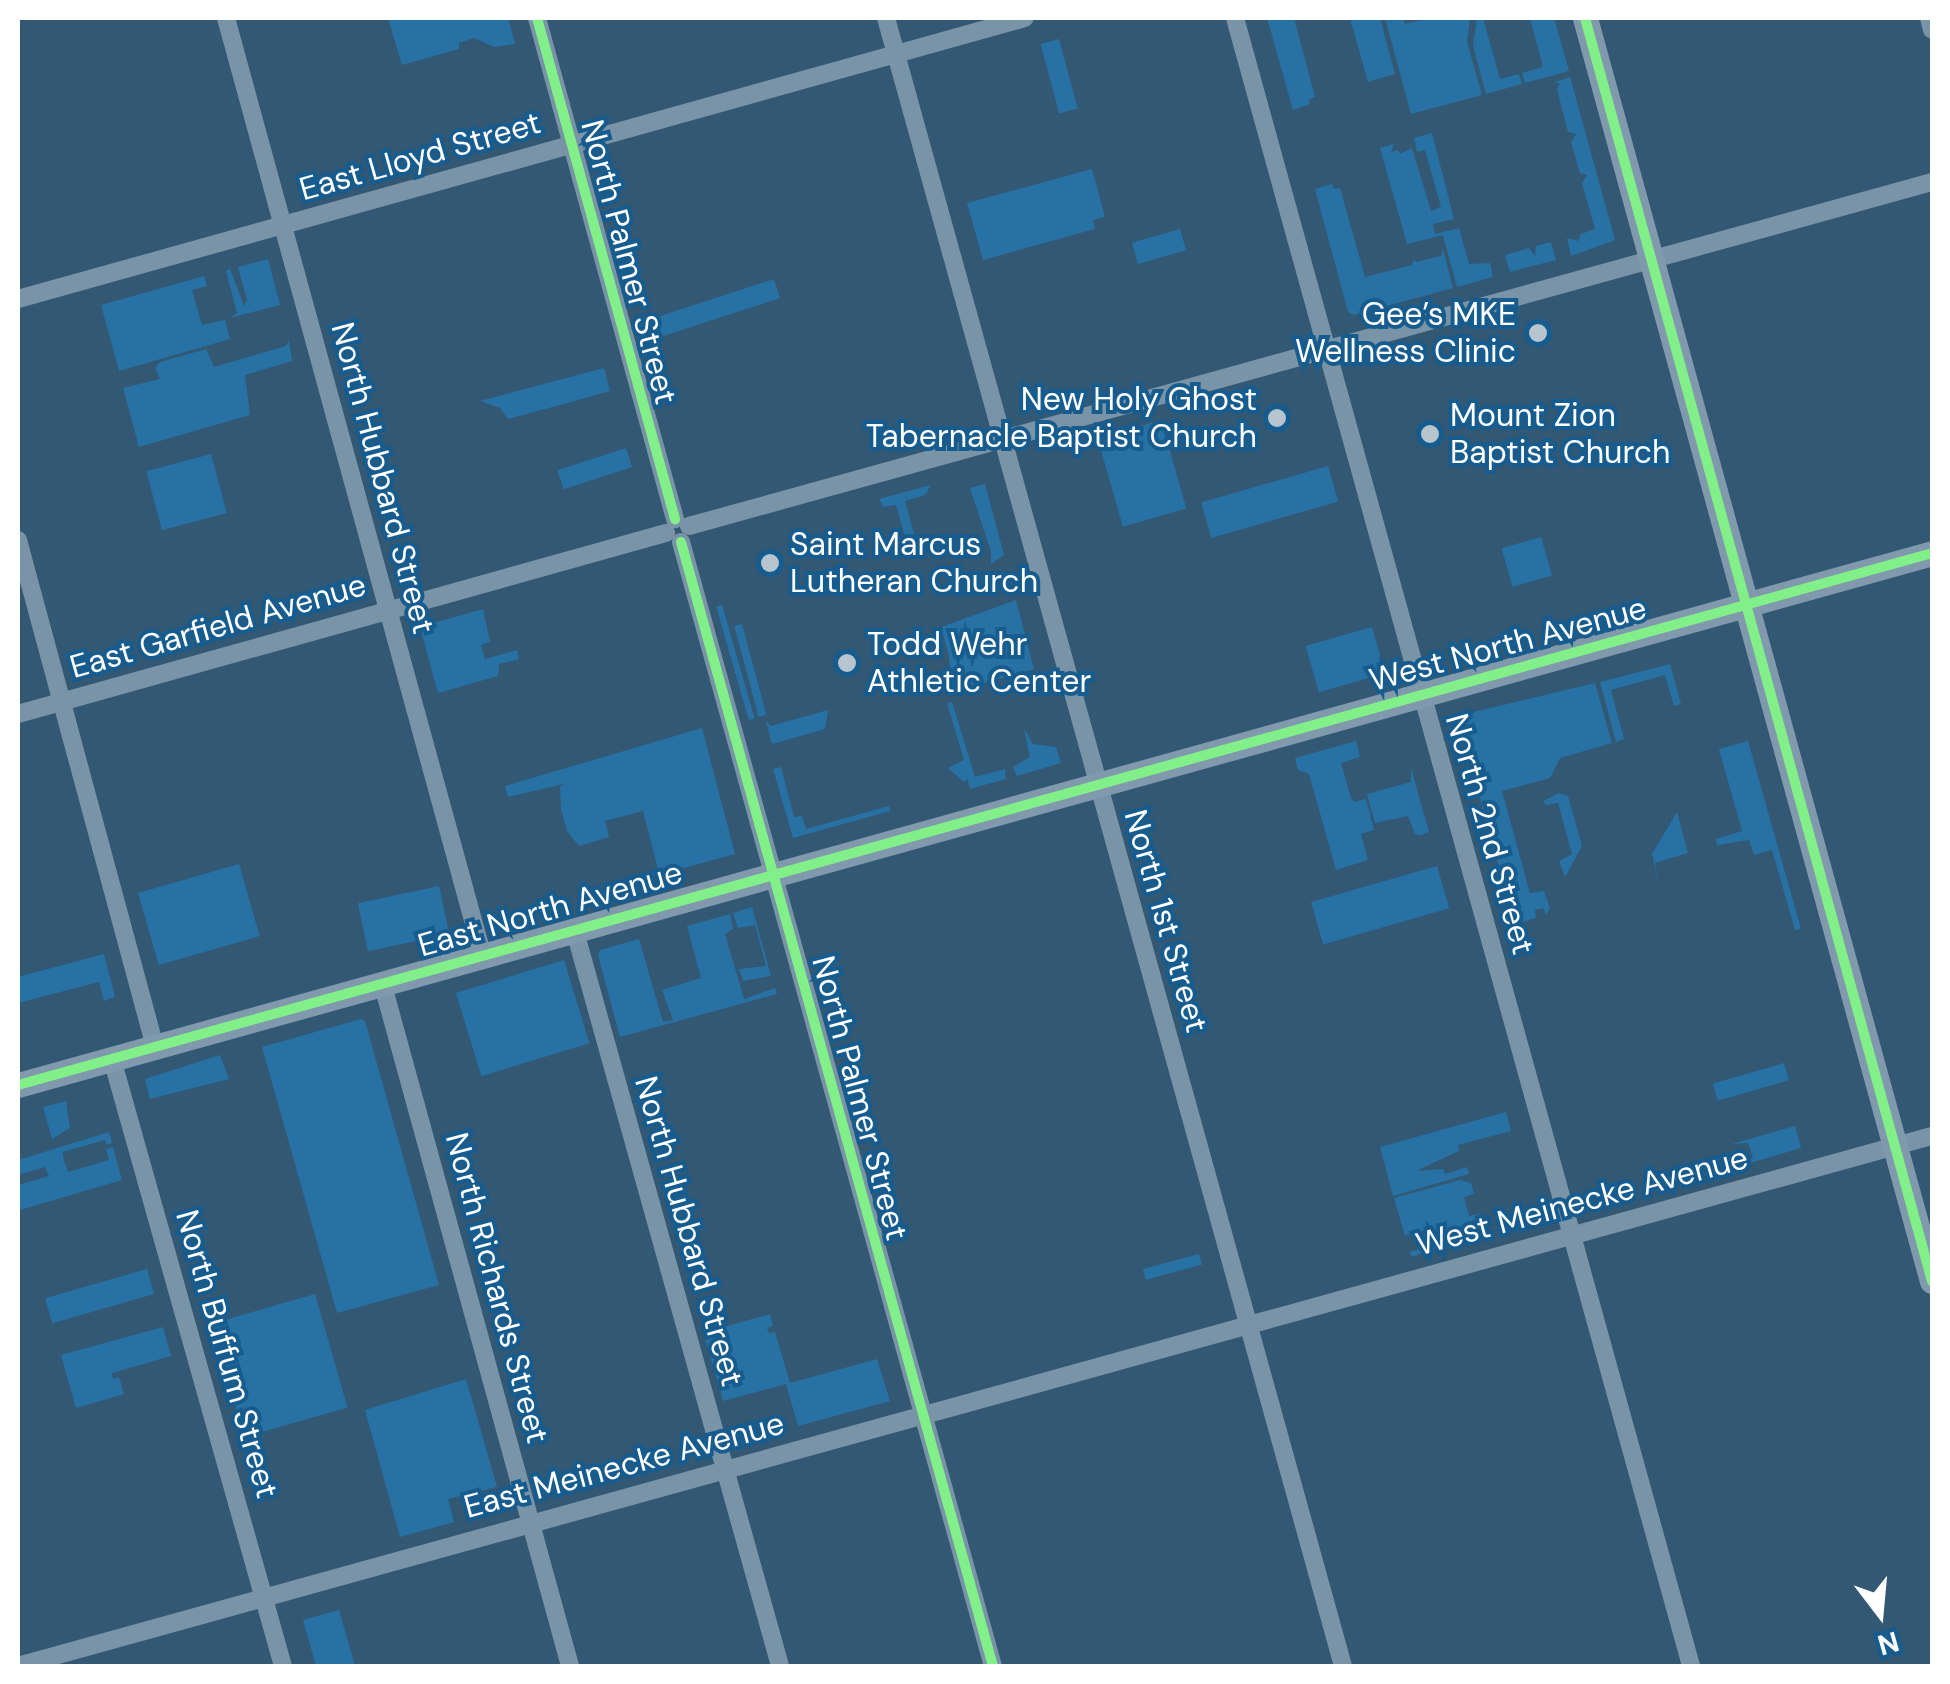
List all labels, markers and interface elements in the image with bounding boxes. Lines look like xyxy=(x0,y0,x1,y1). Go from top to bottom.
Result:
street label: East Lloyd Street xyxy=(295,103,545,209)
street label: North Palmer Street xyxy=(573,116,685,408)
place label: Gee’s MKE Wellness Clinic xyxy=(1295,296,1516,371)
street label: North Hubbard Street xyxy=(323,318,443,638)
marker: Gee’s MKE Wellness Clinic xyxy=(1525,320,1551,346)
place label: New Holy Ghost Tabernacle Baptist Church xyxy=(866,381,1257,456)
place label: Mount Zion Baptist Church xyxy=(1450,397,1670,472)
marker: New Holy Ghost Tabernacle Baptist Church xyxy=(1266,407,1288,429)
marker: Mount Zion Baptist Church xyxy=(1419,423,1441,445)
place label: Saint Marcus Lutheran Church xyxy=(790,526,1038,601)
marker: Saint Marcus Lutheran Church xyxy=(759,552,781,574)
street label: East Garfield Avenue xyxy=(66,565,370,687)
street label: West North Avenue xyxy=(1365,589,1651,699)
place label: Todd Wehr Athletic Center xyxy=(867,626,1091,701)
marker: Todd Wehr Athletic Center xyxy=(836,652,858,674)
street label: North 2nd Street xyxy=(1437,709,1543,959)
street label: North 1st Street xyxy=(1116,805,1216,1037)
street label: East North Avenue xyxy=(413,853,687,965)
street label: North Palmer Street xyxy=(804,952,916,1244)
street label: North Hubbard Street xyxy=(626,1072,752,1390)
street label: North Richards Street xyxy=(437,1129,557,1447)
street label: West Meinecke Avenue xyxy=(1412,1138,1752,1264)
street label: North Buffum Street xyxy=(167,1206,287,1502)
street label: East Meinecke Avenue xyxy=(460,1404,788,1526)
north arrow xyxy=(1830,1564,1930,1664)
text: N xyxy=(1873,1623,1903,1664)

